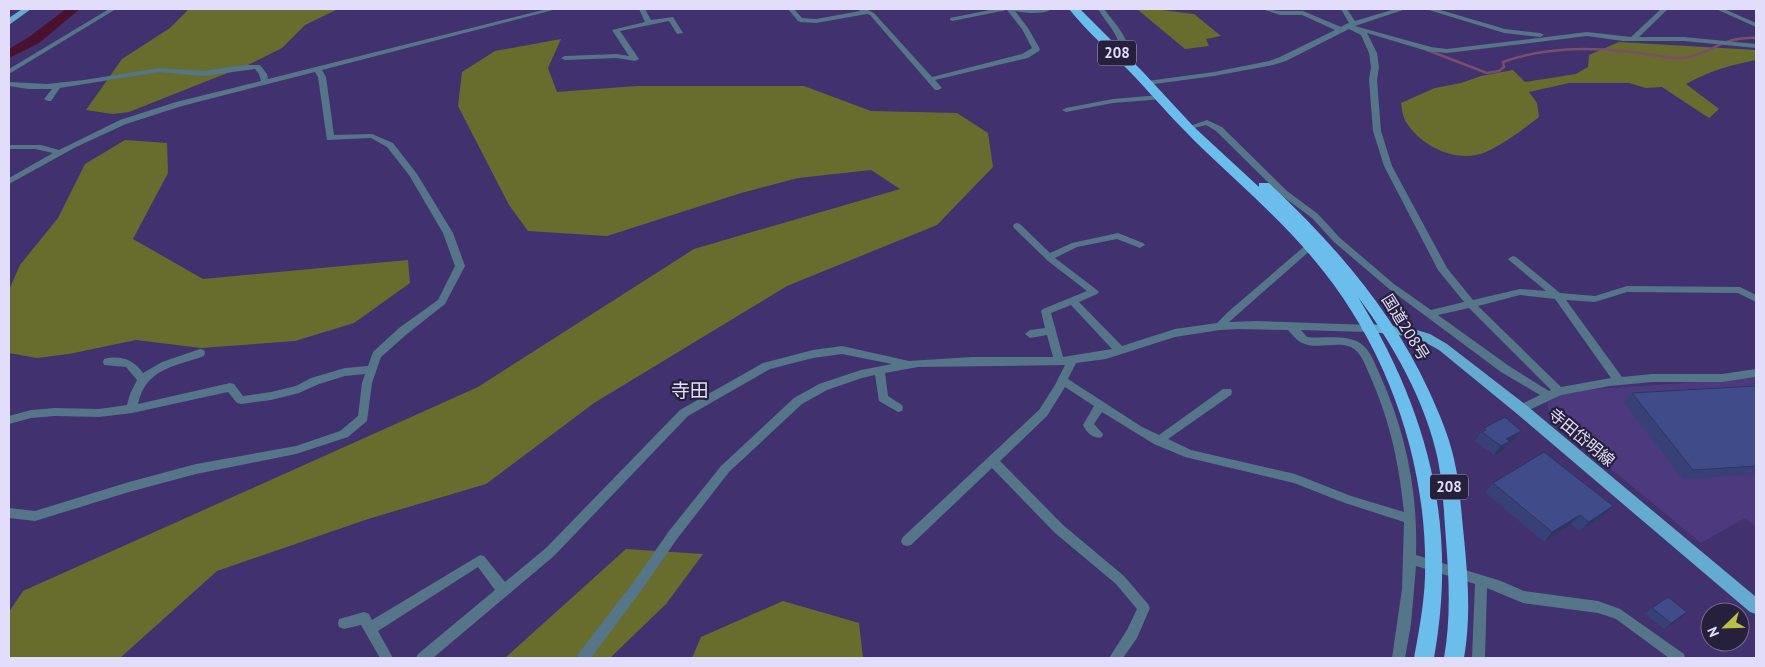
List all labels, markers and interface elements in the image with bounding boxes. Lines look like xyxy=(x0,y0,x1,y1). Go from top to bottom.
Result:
road number: 208 xyxy=(1098,40,1136,66)
street label: 国道208号 xyxy=(1378,290,1434,364)
district label: 寺田 xyxy=(671,378,709,402)
street label: 寺田岱明線 xyxy=(1545,404,1619,470)
road number: 208 xyxy=(1430,474,1468,500)
north arrow xyxy=(1700,602,1750,652)
text: N xyxy=(1703,624,1723,640)

